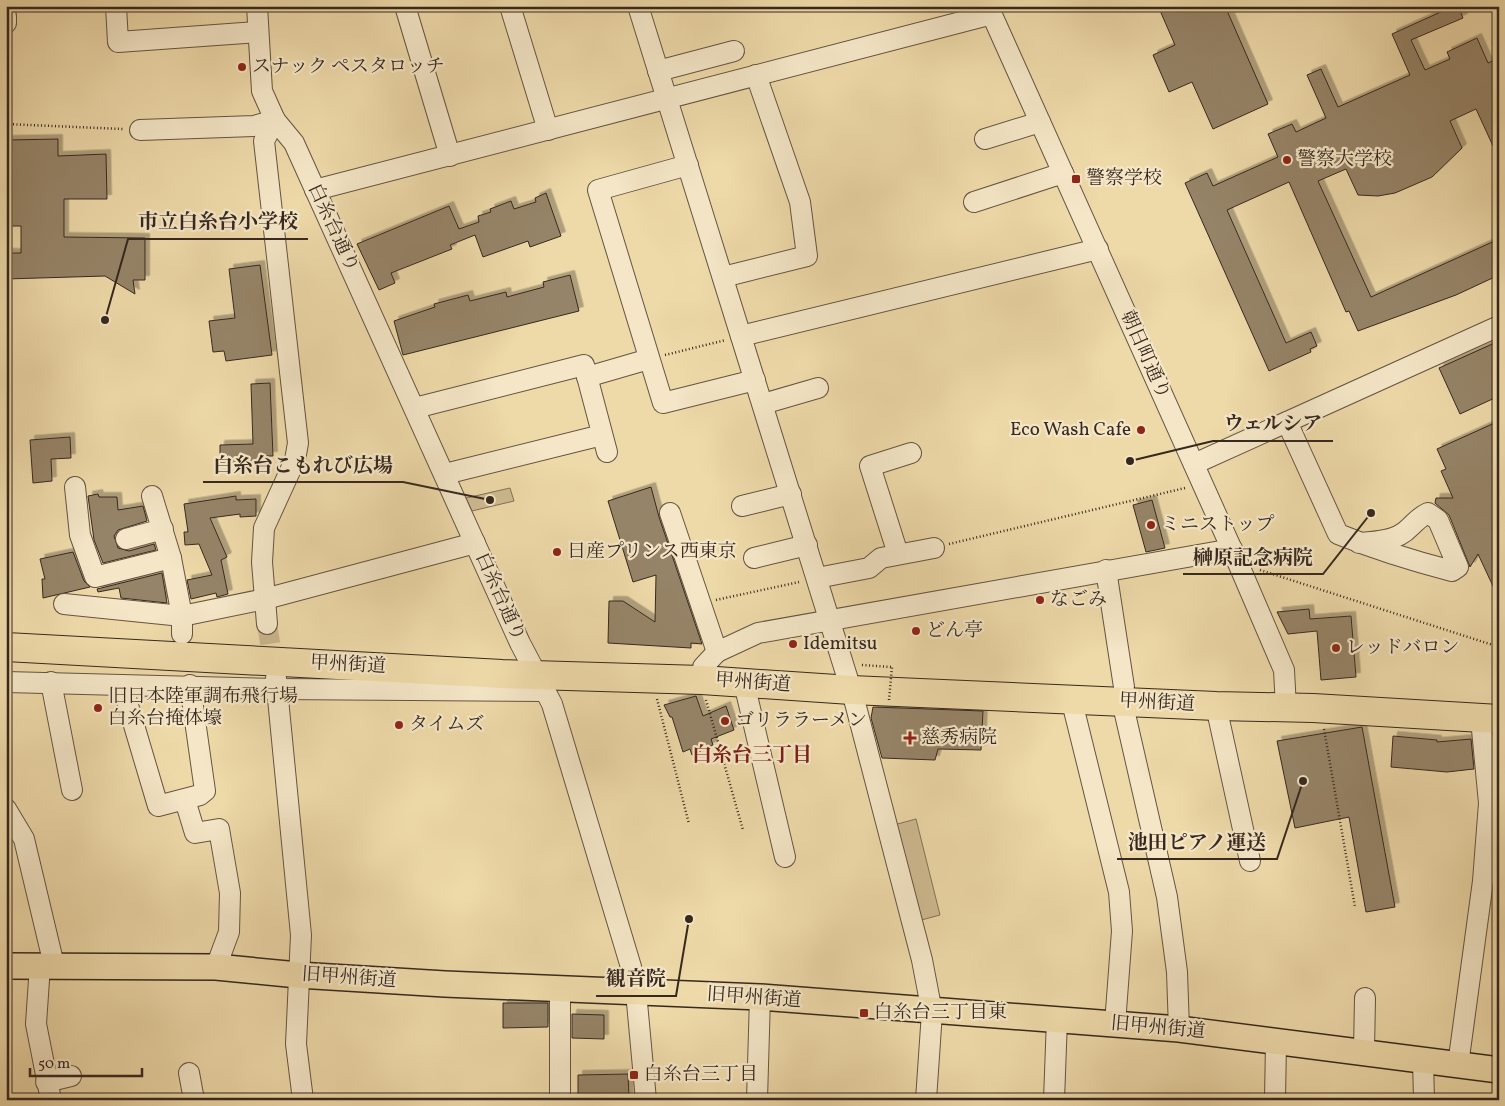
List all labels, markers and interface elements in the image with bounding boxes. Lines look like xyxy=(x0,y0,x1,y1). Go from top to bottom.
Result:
place label: スナック ペスタロッチ xyxy=(252,54,445,80)
marker: スナック ペスタロッチ xyxy=(236,61,248,73)
place label: 警察大学校 xyxy=(1297,147,1392,173)
marker: 警察大学校 xyxy=(1281,154,1293,166)
place label: 警察学校 xyxy=(1086,166,1162,192)
marker: 警察学校 xyxy=(1070,173,1082,185)
street label: 白糸台通り xyxy=(301,179,365,277)
callout: 市立白糸台小学校 xyxy=(128,204,308,239)
text: 市立白糸台小学校 xyxy=(138,209,298,237)
street label: 朝日町通り xyxy=(1114,306,1176,404)
callout: ウェルシア xyxy=(1213,406,1333,441)
text: ウェルシア xyxy=(1224,411,1322,439)
place label: Eco Wash Cafe xyxy=(1010,417,1131,443)
marker: Eco Wash Cafe xyxy=(1135,424,1147,436)
callout: 白糸台こもれび広場 xyxy=(203,447,403,482)
text: 白糸台こもれび広場 xyxy=(213,453,393,481)
place label: ミニストップ xyxy=(1161,512,1274,538)
marker: ミニストップ xyxy=(1145,519,1157,531)
place label: 日産プリンス西東京 xyxy=(567,539,737,565)
callout: 榊原記念病院 xyxy=(1183,539,1323,574)
text: 榊原記念病院 xyxy=(1193,545,1313,573)
marker: 日産プリンス西東京 xyxy=(551,546,563,558)
street label: 白糸台通り xyxy=(469,548,531,646)
place label: なごみ xyxy=(1050,587,1107,613)
marker: なごみ xyxy=(1034,594,1046,606)
place label: どん亭 xyxy=(926,618,983,644)
marker: どん亭 xyxy=(910,625,922,637)
place label: Idemitsu xyxy=(803,631,878,657)
place label: レッドバロン xyxy=(1346,635,1459,661)
marker: Idemitsu xyxy=(787,638,799,650)
marker: レッドバロン xyxy=(1330,642,1342,654)
street label: 甲州街道 xyxy=(309,650,387,680)
street label: 甲州街道 xyxy=(714,667,792,699)
place label: 旧日本陸軍調布飛行場 白糸台掩体壕 xyxy=(108,684,298,732)
street label: 甲州街道 xyxy=(1118,688,1196,718)
marker: 旧日本陸軍調布飛行場 白糸台掩体壕 xyxy=(92,702,104,714)
place label: ゴリララーメン xyxy=(735,708,867,734)
place label: タイムズ xyxy=(409,712,485,738)
marker: ゴリララーメン xyxy=(719,715,731,727)
marker: タイムズ xyxy=(393,719,405,731)
place label: 慈秀病院 xyxy=(921,725,997,751)
marker: 慈秀病院 xyxy=(903,731,917,745)
district label: 白糸台三丁目 xyxy=(692,742,812,770)
callout: 池田ピアノ運送 xyxy=(1117,824,1277,859)
text: 池田ピアノ運送 xyxy=(1128,830,1266,858)
callout: 観音院 xyxy=(596,961,676,996)
street label: 旧甲州街道 xyxy=(301,962,397,994)
text: 観音院 xyxy=(606,966,666,994)
street label: 旧甲州街道 xyxy=(706,982,802,1014)
place label: 白糸台三丁目東 xyxy=(874,1000,1007,1026)
marker: 白糸台三丁目東 xyxy=(858,1007,870,1019)
street label: 旧甲州街道 xyxy=(1110,1011,1206,1045)
scale bar xyxy=(30,1046,142,1078)
text: 50 m xyxy=(38,1054,70,1075)
place label: 白糸台三丁目 xyxy=(644,1062,758,1088)
marker: 白糸台三丁目 xyxy=(628,1069,640,1081)

